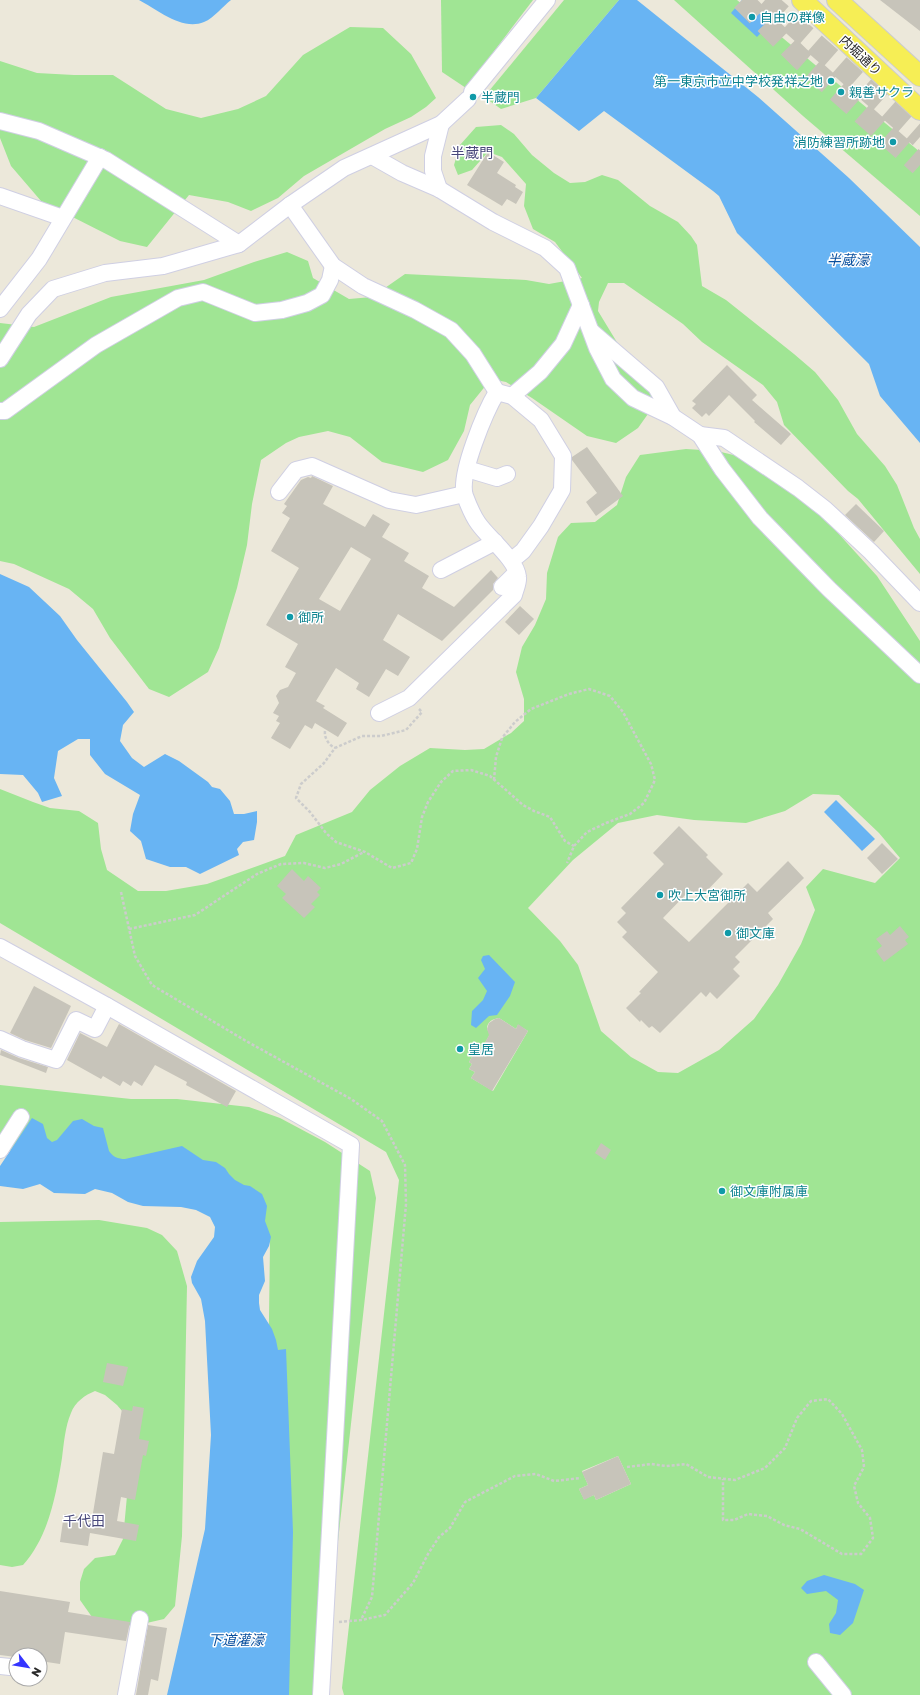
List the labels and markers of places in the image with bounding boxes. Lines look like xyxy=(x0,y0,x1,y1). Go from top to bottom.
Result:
place label: 自由の群像 xyxy=(760,9,825,25)
marker: 自由の群像 xyxy=(747,12,757,22)
place label: 第一東京市立中学校発祥之地 xyxy=(654,73,823,89)
marker: 第一東京市立中学校発祥之地 xyxy=(826,76,836,86)
place label: 親善サクラ xyxy=(849,84,914,100)
marker: 親善サクラ xyxy=(836,87,846,97)
place label: 半蔵門 xyxy=(481,89,520,105)
marker: 半蔵門 xyxy=(468,92,478,102)
place label: 消防練習所跡地 xyxy=(794,134,885,150)
marker: 消防練習所跡地 xyxy=(888,137,898,147)
place label: 御所 xyxy=(298,609,324,625)
marker: 御所 xyxy=(285,612,295,622)
place label: 吹上大宮御所 xyxy=(668,887,746,903)
marker: 吹上大宮御所 xyxy=(655,890,665,900)
place label: 御文庫 xyxy=(736,925,775,941)
marker: 御文庫 xyxy=(723,928,733,938)
place label: 皇居 xyxy=(468,1041,494,1057)
marker: 皇居 xyxy=(455,1044,465,1054)
place label: 御文庫附属庫 xyxy=(730,1183,808,1199)
marker: 御文庫附属庫 xyxy=(717,1186,727,1196)

